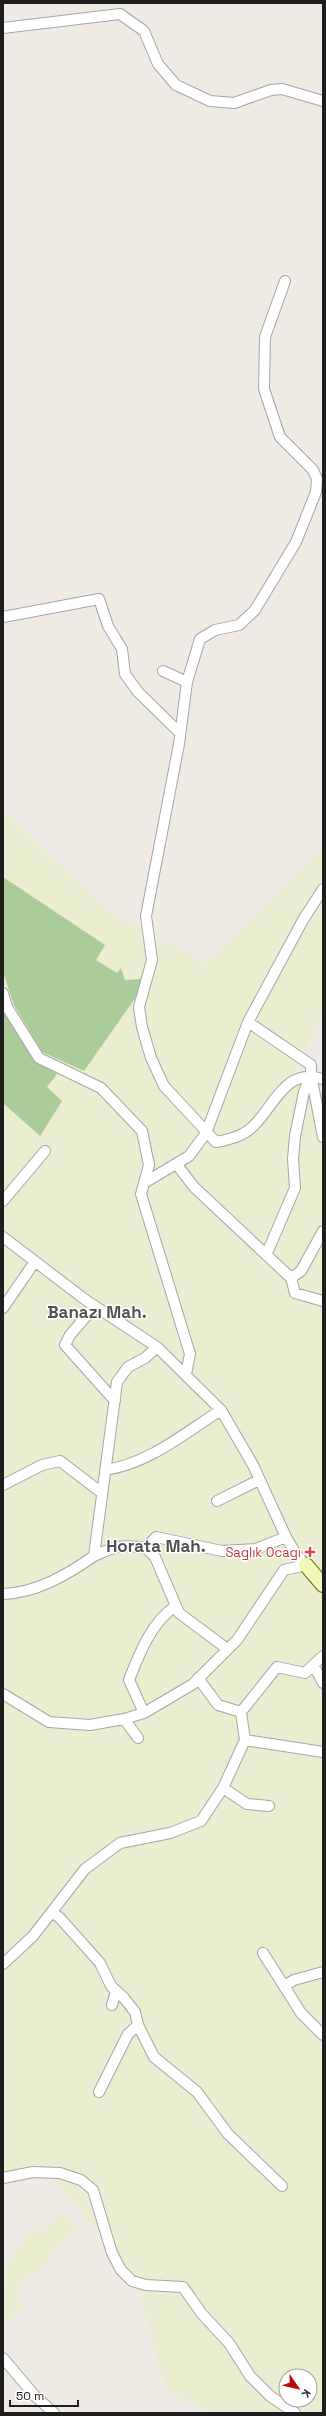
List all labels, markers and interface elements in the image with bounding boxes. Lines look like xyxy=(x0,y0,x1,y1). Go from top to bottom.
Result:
district label: Banazı Mah. xyxy=(47,1301,147,1323)
district label: Horata Mah. xyxy=(106,1535,206,1557)
place label: Saglık Ocagı xyxy=(225,1544,301,1561)
marker: Saglık Ocagı xyxy=(304,1546,316,1558)
north arrow xyxy=(278,2368,318,2408)
scale bar xyxy=(10,2382,78,2408)
text: K xyxy=(298,2387,314,2400)
text: 50 m xyxy=(16,2388,44,2404)

